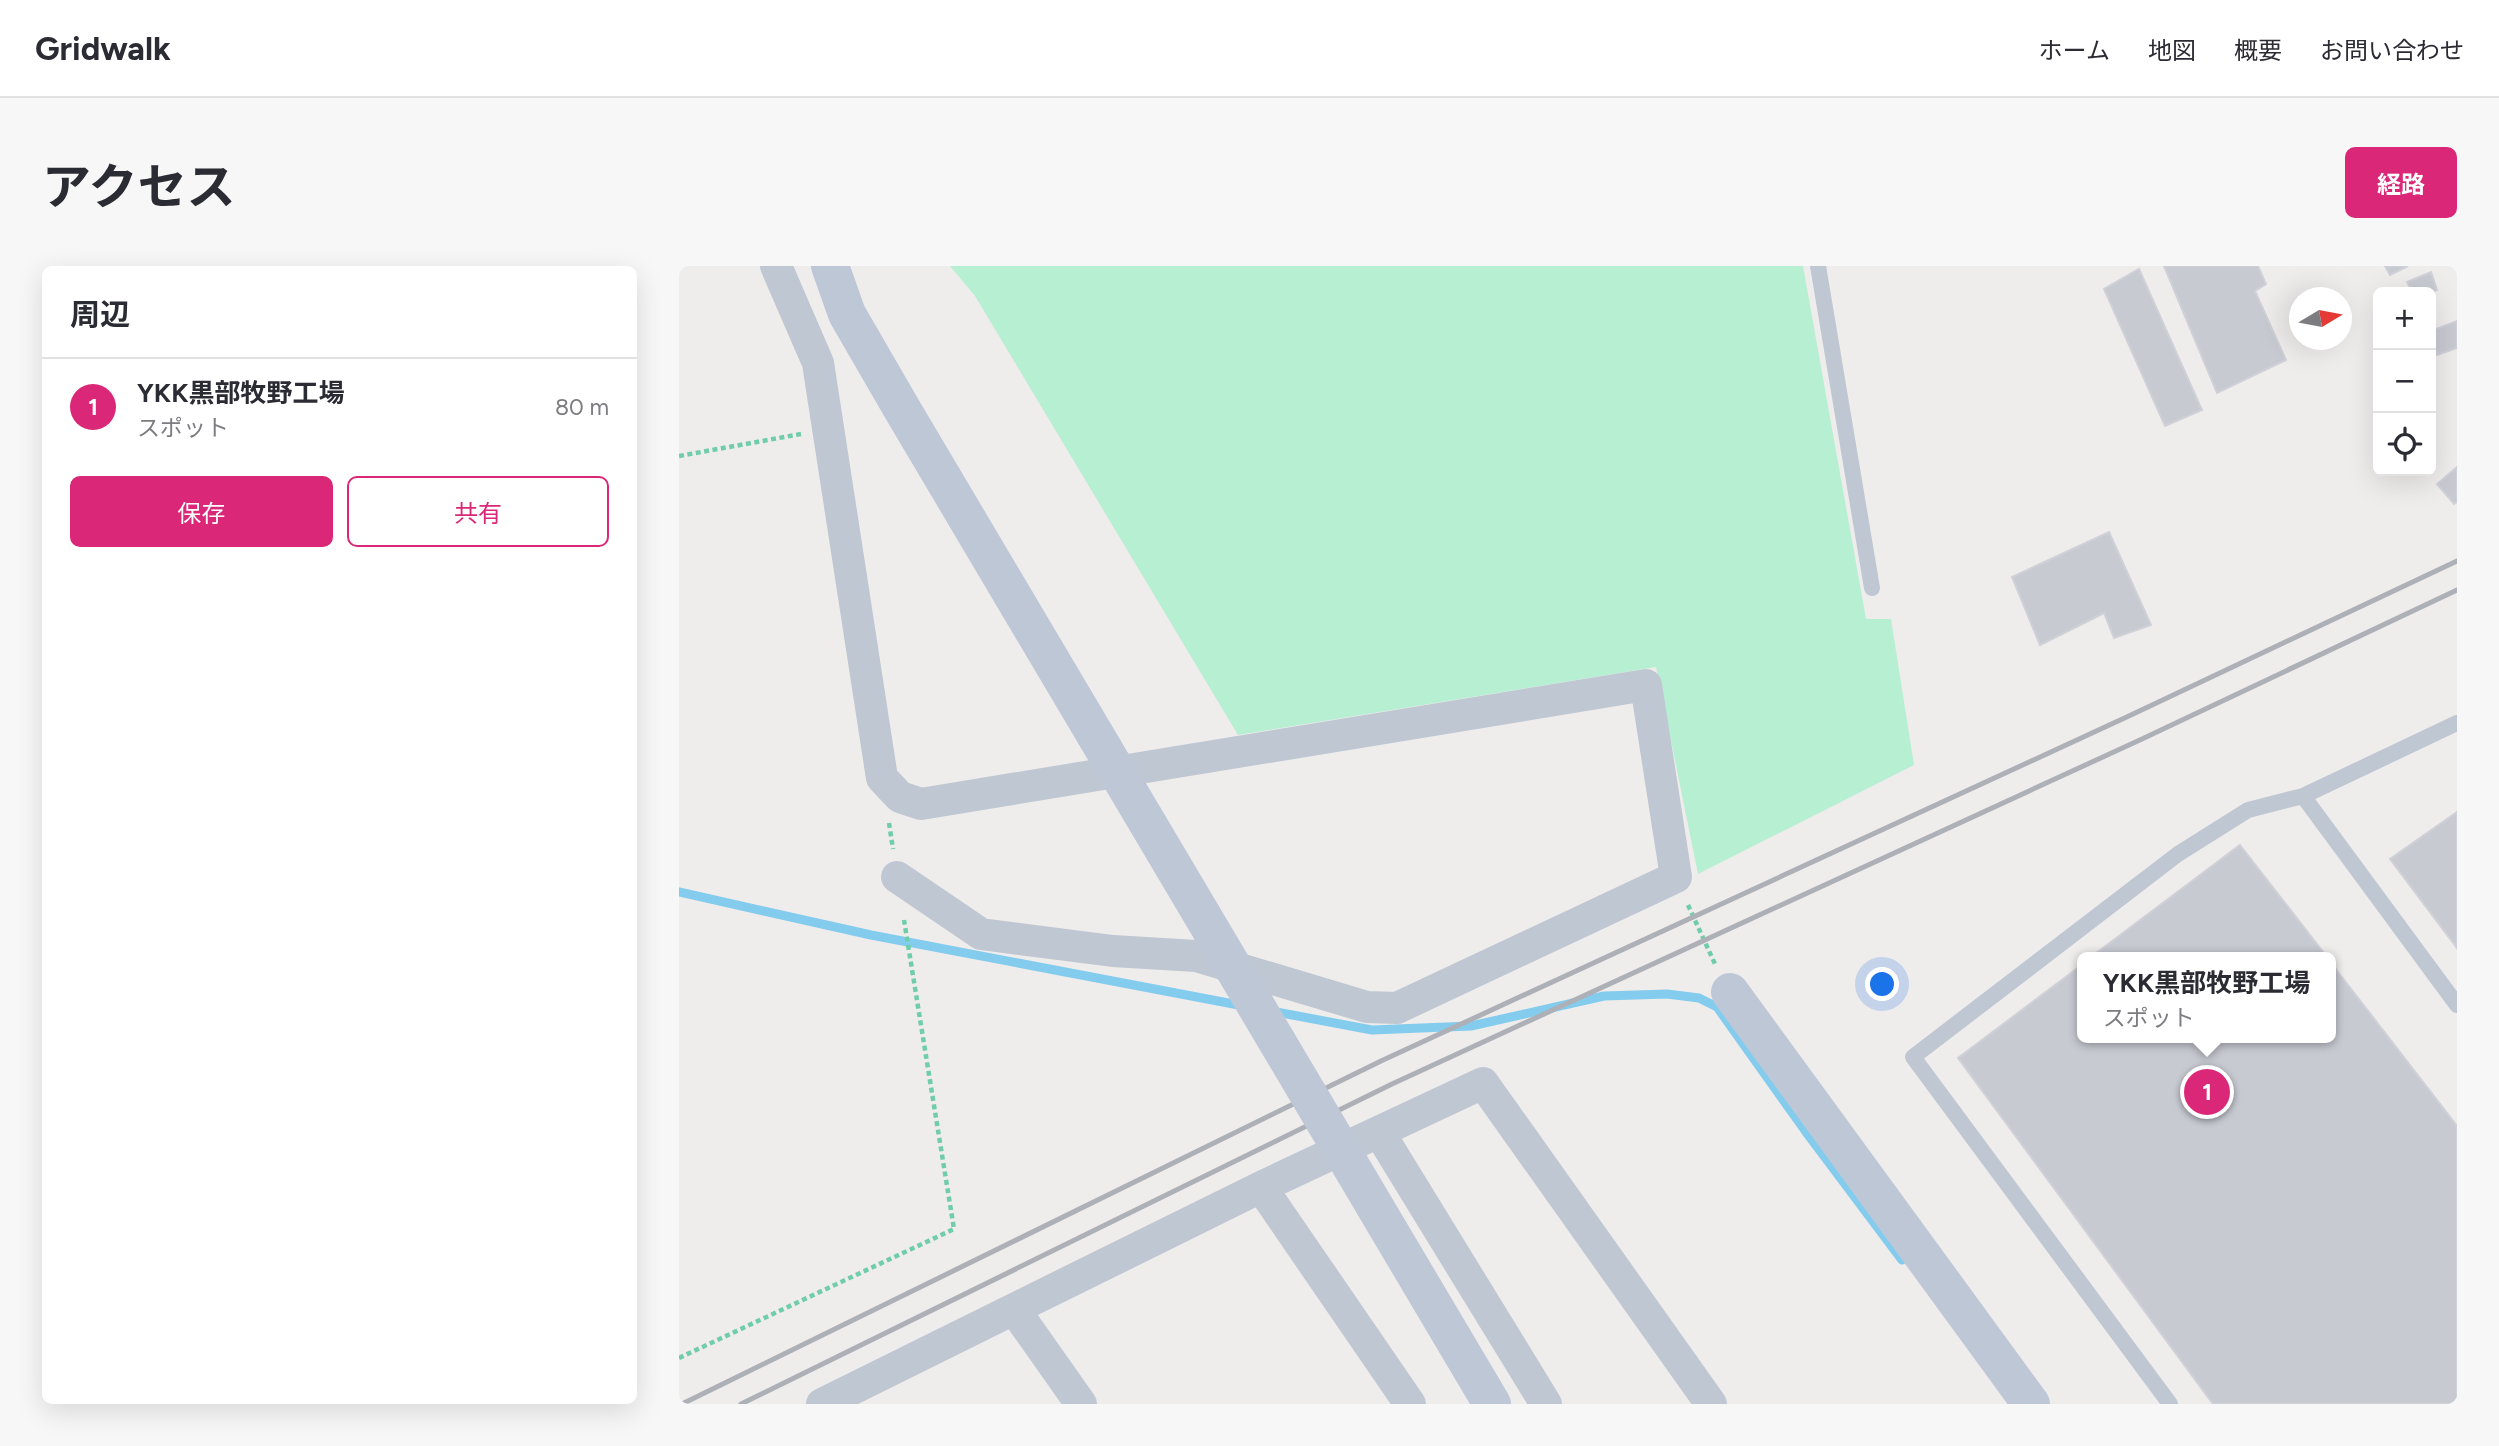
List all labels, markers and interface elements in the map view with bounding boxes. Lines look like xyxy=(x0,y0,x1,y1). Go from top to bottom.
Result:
text: Gridwalk xyxy=(35,29,171,68)
text: ホーム xyxy=(2039,36,2110,65)
text: 地図 xyxy=(2148,36,2196,65)
text: 概要 xyxy=(2234,36,2282,65)
text: お問い合わせ xyxy=(2320,36,2464,65)
button: 経路 xyxy=(2345,147,2457,218)
text: アクセス xyxy=(42,157,236,216)
north arrow xyxy=(2289,287,2352,350)
map controls xyxy=(2373,287,2436,476)
button: + xyxy=(2373,287,2436,350)
text: 周辺 xyxy=(70,296,130,333)
button: − xyxy=(2373,350,2436,413)
text: YKK黒部牧野工場 xyxy=(137,377,344,409)
text: 1 xyxy=(88,393,98,421)
text: 80 m xyxy=(555,393,609,421)
button: locate xyxy=(2373,413,2436,476)
text: スポット xyxy=(137,414,229,442)
button: 保存 xyxy=(70,476,333,547)
button: 共有 xyxy=(347,476,609,547)
popup xyxy=(2077,952,2336,1043)
your location xyxy=(1865,967,1899,1001)
text: YKK黒部牧野工場 xyxy=(2103,967,2310,999)
text: スポット xyxy=(2103,1004,2195,1032)
pin: 1 xyxy=(2184,1066,2230,1118)

